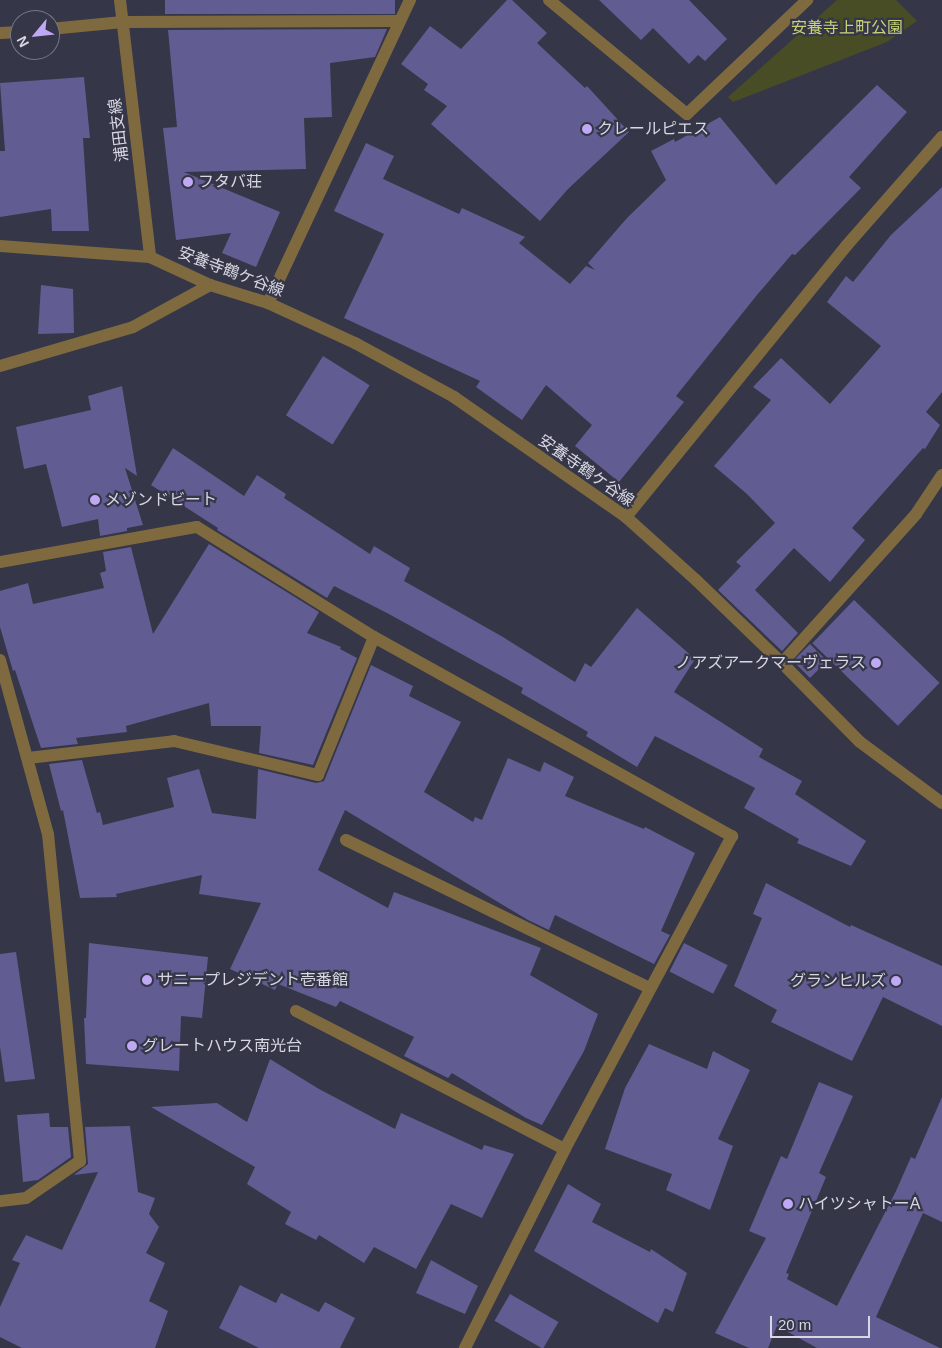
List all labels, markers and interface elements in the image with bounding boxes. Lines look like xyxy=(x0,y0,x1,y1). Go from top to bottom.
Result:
north arrow xyxy=(10,10,60,60)
park label: 安養寺上町公園 xyxy=(791,18,903,38)
text: N xyxy=(13,33,32,50)
street label: 浦田支線 xyxy=(106,97,132,163)
place label: クレールピエス xyxy=(597,119,709,139)
marker: クレールピエス xyxy=(581,123,593,135)
place label: フタバ荘 xyxy=(198,172,262,192)
marker: フタバ荘 xyxy=(182,176,194,188)
street label: 安養寺鶴ケ谷線 xyxy=(175,243,287,301)
street label: 安養寺鶴ケ谷線 xyxy=(535,431,637,511)
place label: メゾンドビート xyxy=(105,490,217,510)
marker: メゾンドビート xyxy=(89,494,101,506)
place label: ノアズアークマーヴェラス xyxy=(675,653,866,673)
marker: ノアズアークマーヴェラス xyxy=(870,657,882,669)
place label: サニープレジデント壱番館 xyxy=(157,970,349,990)
place label: グランヒルズ xyxy=(790,971,886,991)
marker: サニープレジデント壱番館 xyxy=(141,974,153,986)
marker: グランヒルズ xyxy=(890,975,902,987)
place label: グレートハウス南光台 xyxy=(142,1036,302,1056)
marker: グレートハウス南光台 xyxy=(126,1040,138,1052)
place label: ハイツシャトーA xyxy=(798,1194,921,1214)
marker: ハイツシャトーA xyxy=(782,1198,794,1210)
scale bar xyxy=(772,1306,872,1338)
text: 20 m xyxy=(778,1316,811,1333)

